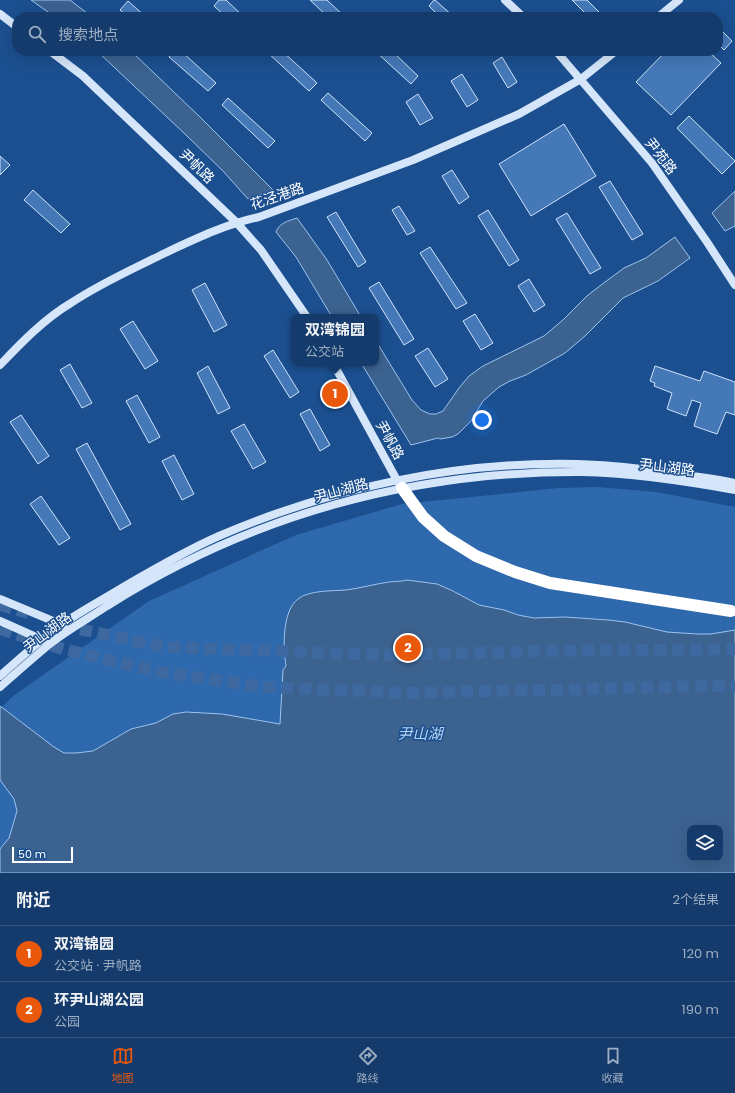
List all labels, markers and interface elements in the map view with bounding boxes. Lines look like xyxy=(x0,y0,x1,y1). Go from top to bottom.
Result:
search box xyxy=(12,12,723,56)
icon: search xyxy=(26,23,48,45)
text: 搜索地点 xyxy=(58,24,118,45)
street label: 尹苑路 xyxy=(640,133,682,179)
street label: 尹帆路 xyxy=(175,144,219,188)
street label: 花泾港路 xyxy=(247,177,307,215)
popup xyxy=(291,314,379,366)
text: 双湾锦园 xyxy=(305,319,365,340)
text: 公交站 xyxy=(305,342,344,361)
pin: 1 xyxy=(322,379,348,409)
your location xyxy=(472,410,492,430)
street label: 尹帆路 xyxy=(371,417,409,463)
street label: 尹山湖路 xyxy=(638,454,696,480)
street label: 尹山湖路 xyxy=(311,473,371,507)
street label: 尹山湖路 xyxy=(19,607,75,657)
pin: 2 xyxy=(395,633,421,663)
water label: 尹山湖 xyxy=(397,723,444,744)
map controls xyxy=(687,825,723,861)
button: layers xyxy=(687,825,723,861)
scale bar xyxy=(12,845,73,864)
text: 50 m xyxy=(18,846,46,862)
text: 附近 xyxy=(16,888,50,912)
text: 2个结果 xyxy=(673,890,719,909)
text: 双湾锦园 xyxy=(54,933,114,954)
text: 1 xyxy=(27,944,31,963)
text: 120 m xyxy=(682,944,719,963)
text: 公交站 · 尹帆路 xyxy=(54,956,142,975)
text: 环尹山湖公园 xyxy=(54,989,144,1010)
text: 2 xyxy=(25,1000,33,1019)
text: 190 m xyxy=(682,1000,719,1019)
text: 公园 xyxy=(54,1012,80,1031)
tab: 地图 xyxy=(112,1045,134,1087)
tab: 路线 xyxy=(357,1045,379,1087)
tab: 收藏 xyxy=(602,1045,624,1087)

